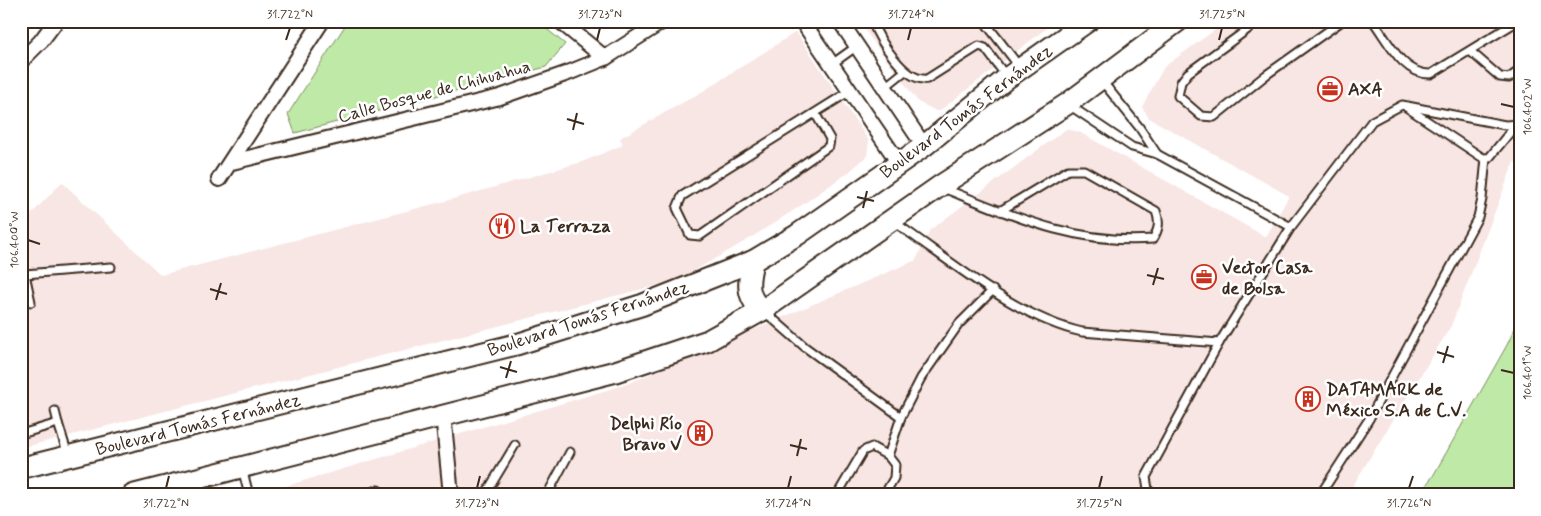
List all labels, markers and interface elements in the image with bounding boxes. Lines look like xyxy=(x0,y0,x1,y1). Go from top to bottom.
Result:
text: 31.722°N xyxy=(267,7,313,23)
text: 31.723°N xyxy=(578,7,622,23)
text: 31.724°N xyxy=(888,7,934,23)
text: 31.725°N xyxy=(1199,7,1245,23)
street label: Boulevard Tomás Fernández xyxy=(875,39,1058,185)
street label: Calle Bosque de Chihuahua xyxy=(335,55,533,129)
office icon: AXA xyxy=(1317,76,1343,102)
place label: AXA xyxy=(1348,78,1383,102)
text: 106.402°W xyxy=(1520,79,1536,135)
text: 106.400°W xyxy=(7,212,23,268)
restaurant icon: La Terraza xyxy=(489,213,515,239)
place label: La Terraza xyxy=(520,215,611,239)
place label: Vector Casa de Bolsa xyxy=(1222,256,1313,301)
office icon: Vector Casa de Bolsa xyxy=(1191,264,1217,290)
street label: Boulevard Tomás Fernández xyxy=(485,275,692,363)
text: 106.401°W xyxy=(1520,346,1536,400)
place label: DATAMARK de México S.A de C.V. xyxy=(1326,378,1466,423)
building icon: DATAMARK de México S.A de C.V. xyxy=(1295,386,1321,412)
street label: Boulevard Tomás Fernández xyxy=(93,388,303,462)
place label: Delphi Río Bravo V xyxy=(609,412,682,457)
building icon: Delphi Río Bravo V xyxy=(687,420,713,446)
text: 31.722°N xyxy=(143,496,189,512)
text: 31.723°N xyxy=(455,496,499,512)
text: 31.724°N xyxy=(765,496,811,512)
text: 31.725°N xyxy=(1076,496,1122,512)
text: 31.726°N xyxy=(1387,496,1431,512)

